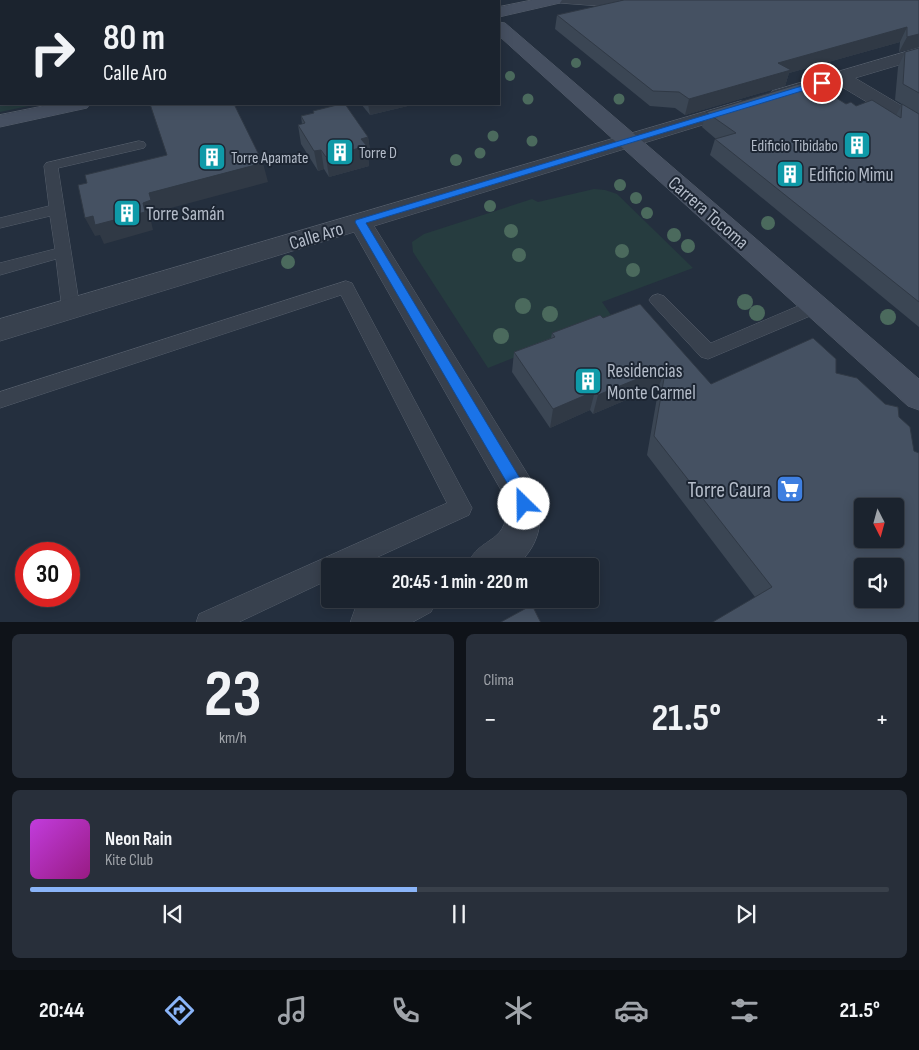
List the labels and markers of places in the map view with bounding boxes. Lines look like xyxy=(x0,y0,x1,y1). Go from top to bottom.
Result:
pin xyxy=(801,62,843,104)
building icon: Edificio Tibidabo xyxy=(842,130,872,160)
building icon: Torre D xyxy=(325,137,355,167)
place label: Edificio Tibidabo xyxy=(751,137,838,156)
building icon: Torre Apamate xyxy=(197,142,227,172)
place label: Torre D xyxy=(359,144,397,163)
place label: Torre Apamate xyxy=(231,149,309,168)
building icon: Edificio Mimu xyxy=(775,159,805,189)
place label: Edificio Mimu xyxy=(809,164,893,187)
building icon: Torre Samán xyxy=(112,198,142,228)
place label: Torre Samán xyxy=(146,203,225,226)
place label: Residencias Monte Carmel xyxy=(607,360,696,405)
building icon: Residencias Monte Carmel xyxy=(573,366,603,396)
supermarket icon: Torre Caura xyxy=(775,474,805,504)
place label: Torre Caura xyxy=(687,477,771,504)

